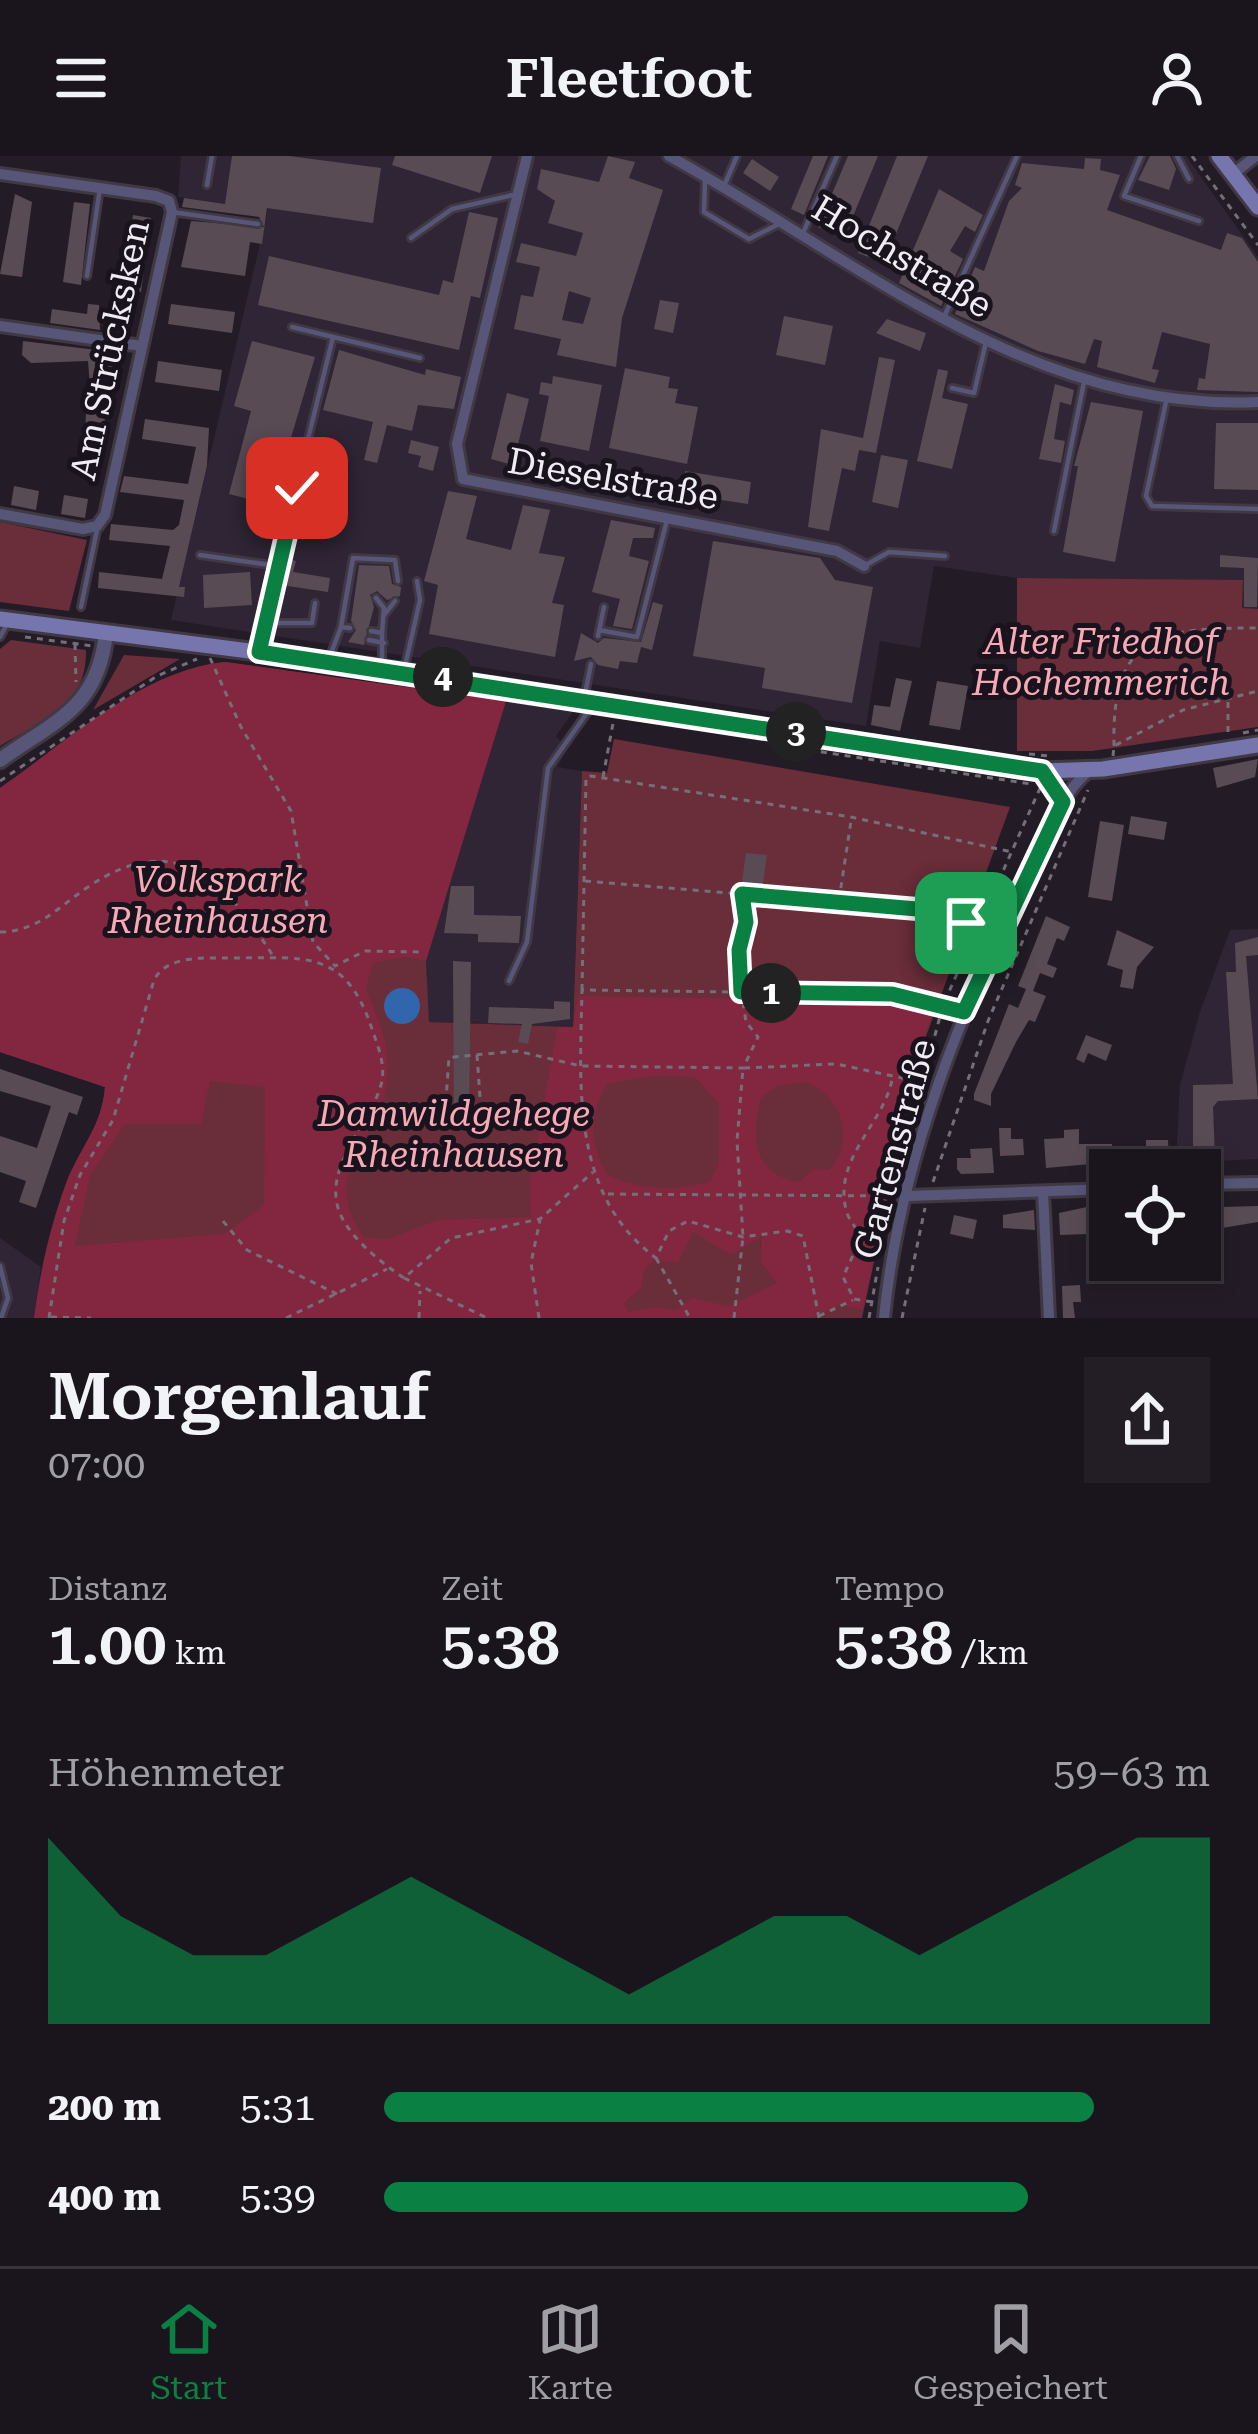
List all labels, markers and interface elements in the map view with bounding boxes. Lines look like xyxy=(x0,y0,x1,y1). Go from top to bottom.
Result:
icon: menu xyxy=(48,45,114,111)
icon: person xyxy=(1144,45,1210,111)
text: Fleetfoot xyxy=(506,47,752,110)
street label: Hochstraße xyxy=(805,187,999,327)
street label: Am Strücksken xyxy=(62,216,158,484)
pin xyxy=(246,437,348,539)
street label: Dieselstraße xyxy=(504,440,722,518)
icon: check xyxy=(264,455,330,521)
park label: Alter Friedhof Hochemmerich xyxy=(971,621,1230,704)
pin: 4 xyxy=(413,647,473,707)
text: 4 xyxy=(434,657,452,696)
pin: 3 xyxy=(766,702,826,762)
text: 3 xyxy=(787,712,805,751)
park label: Volkspark Rheinhausen xyxy=(107,859,328,942)
pin xyxy=(915,872,1017,974)
icon: arrive xyxy=(933,890,999,956)
pin: 1 xyxy=(741,963,801,1023)
text: 1 xyxy=(762,973,780,1012)
street label: Gartenstraße xyxy=(845,1034,945,1264)
park label: Damwildgehege Rheinhausen xyxy=(317,1093,590,1176)
map controls xyxy=(1089,1149,1221,1281)
button: locate xyxy=(1089,1149,1221,1281)
button: share xyxy=(1084,1357,1210,1483)
text: Morgenlauf xyxy=(48,1358,429,1435)
text: 07:00 xyxy=(48,1442,145,1488)
text: Distanz xyxy=(48,1569,167,1608)
text: Zeit xyxy=(441,1569,503,1608)
text: Tempo xyxy=(835,1569,945,1608)
text: 1.00 xyxy=(48,1608,167,1679)
text: 5:38 xyxy=(441,1608,560,1679)
text: 5:38 xyxy=(835,1608,953,1679)
text: km xyxy=(167,1633,226,1672)
text: /km xyxy=(953,1633,1028,1672)
text: Höhenmeter xyxy=(48,1750,284,1796)
text: 59–63 m xyxy=(1054,1750,1210,1796)
text: 200 m xyxy=(48,2084,161,2130)
text: 5:31 xyxy=(240,2084,316,2130)
text: 400 m xyxy=(48,2174,161,2220)
text: 5:39 xyxy=(240,2174,316,2220)
tab: Start xyxy=(150,2296,227,2407)
tab: Karte xyxy=(527,2296,613,2407)
tab: Gespeichert xyxy=(913,2296,1108,2407)

